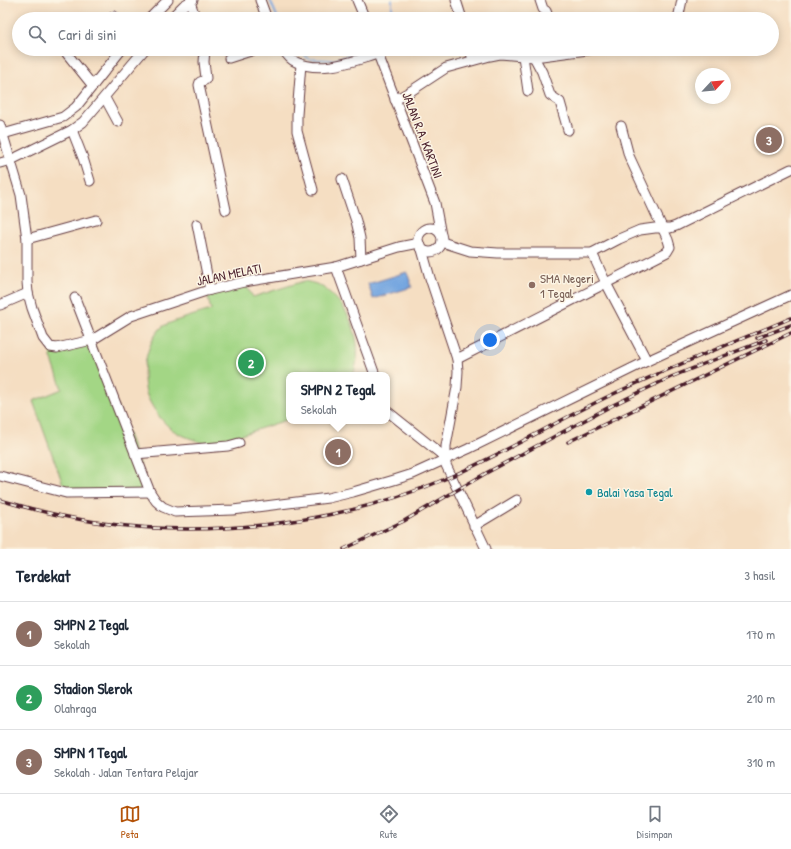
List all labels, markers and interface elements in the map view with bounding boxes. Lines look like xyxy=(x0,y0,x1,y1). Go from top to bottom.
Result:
search box xyxy=(12,12,779,56)
icon: search xyxy=(26,23,48,45)
text: Cari di sini xyxy=(58,24,117,45)
north arrow xyxy=(695,68,731,104)
street label: JALAN R.A. KARTINI xyxy=(398,89,448,181)
pin: 3 xyxy=(756,125,782,155)
street label: JALAN MELATI xyxy=(195,258,263,290)
place label: SMA Negeri 1 Tegal xyxy=(540,269,594,302)
marker: SMA Negeri 1 Tegal xyxy=(527,280,537,290)
your location xyxy=(480,330,500,350)
pin: 2 xyxy=(238,348,264,378)
popup xyxy=(286,372,390,424)
text: SMPN 2 Tegal xyxy=(301,379,375,400)
text: Sekolah xyxy=(301,400,337,418)
pin: 1 xyxy=(325,437,351,467)
place label: Balai Yasa Tegal xyxy=(597,483,673,501)
marker: Balai Yasa Tegal xyxy=(584,487,594,497)
text: Terdekat xyxy=(16,564,70,587)
text: 3 hasil xyxy=(744,566,775,584)
text: SMPN 2 Tegal xyxy=(54,614,128,635)
text: 1 xyxy=(27,625,31,643)
text: 170 m xyxy=(746,625,775,643)
text: Sekolah xyxy=(54,635,90,653)
text: Stadion Slerok xyxy=(54,678,132,699)
text: 2 xyxy=(26,689,32,707)
text: 210 m xyxy=(747,689,775,707)
text: Olahraga xyxy=(54,699,96,717)
text: SMPN 1 Tegal xyxy=(54,742,127,763)
text: 3 xyxy=(26,753,32,771)
text: 310 m xyxy=(747,753,775,771)
text: Sekolah · Jalan Tentara Pelajar xyxy=(54,763,199,781)
tab: Peta xyxy=(119,803,141,841)
tab: Rute xyxy=(378,803,400,841)
tab: Disimpan xyxy=(637,803,672,841)

